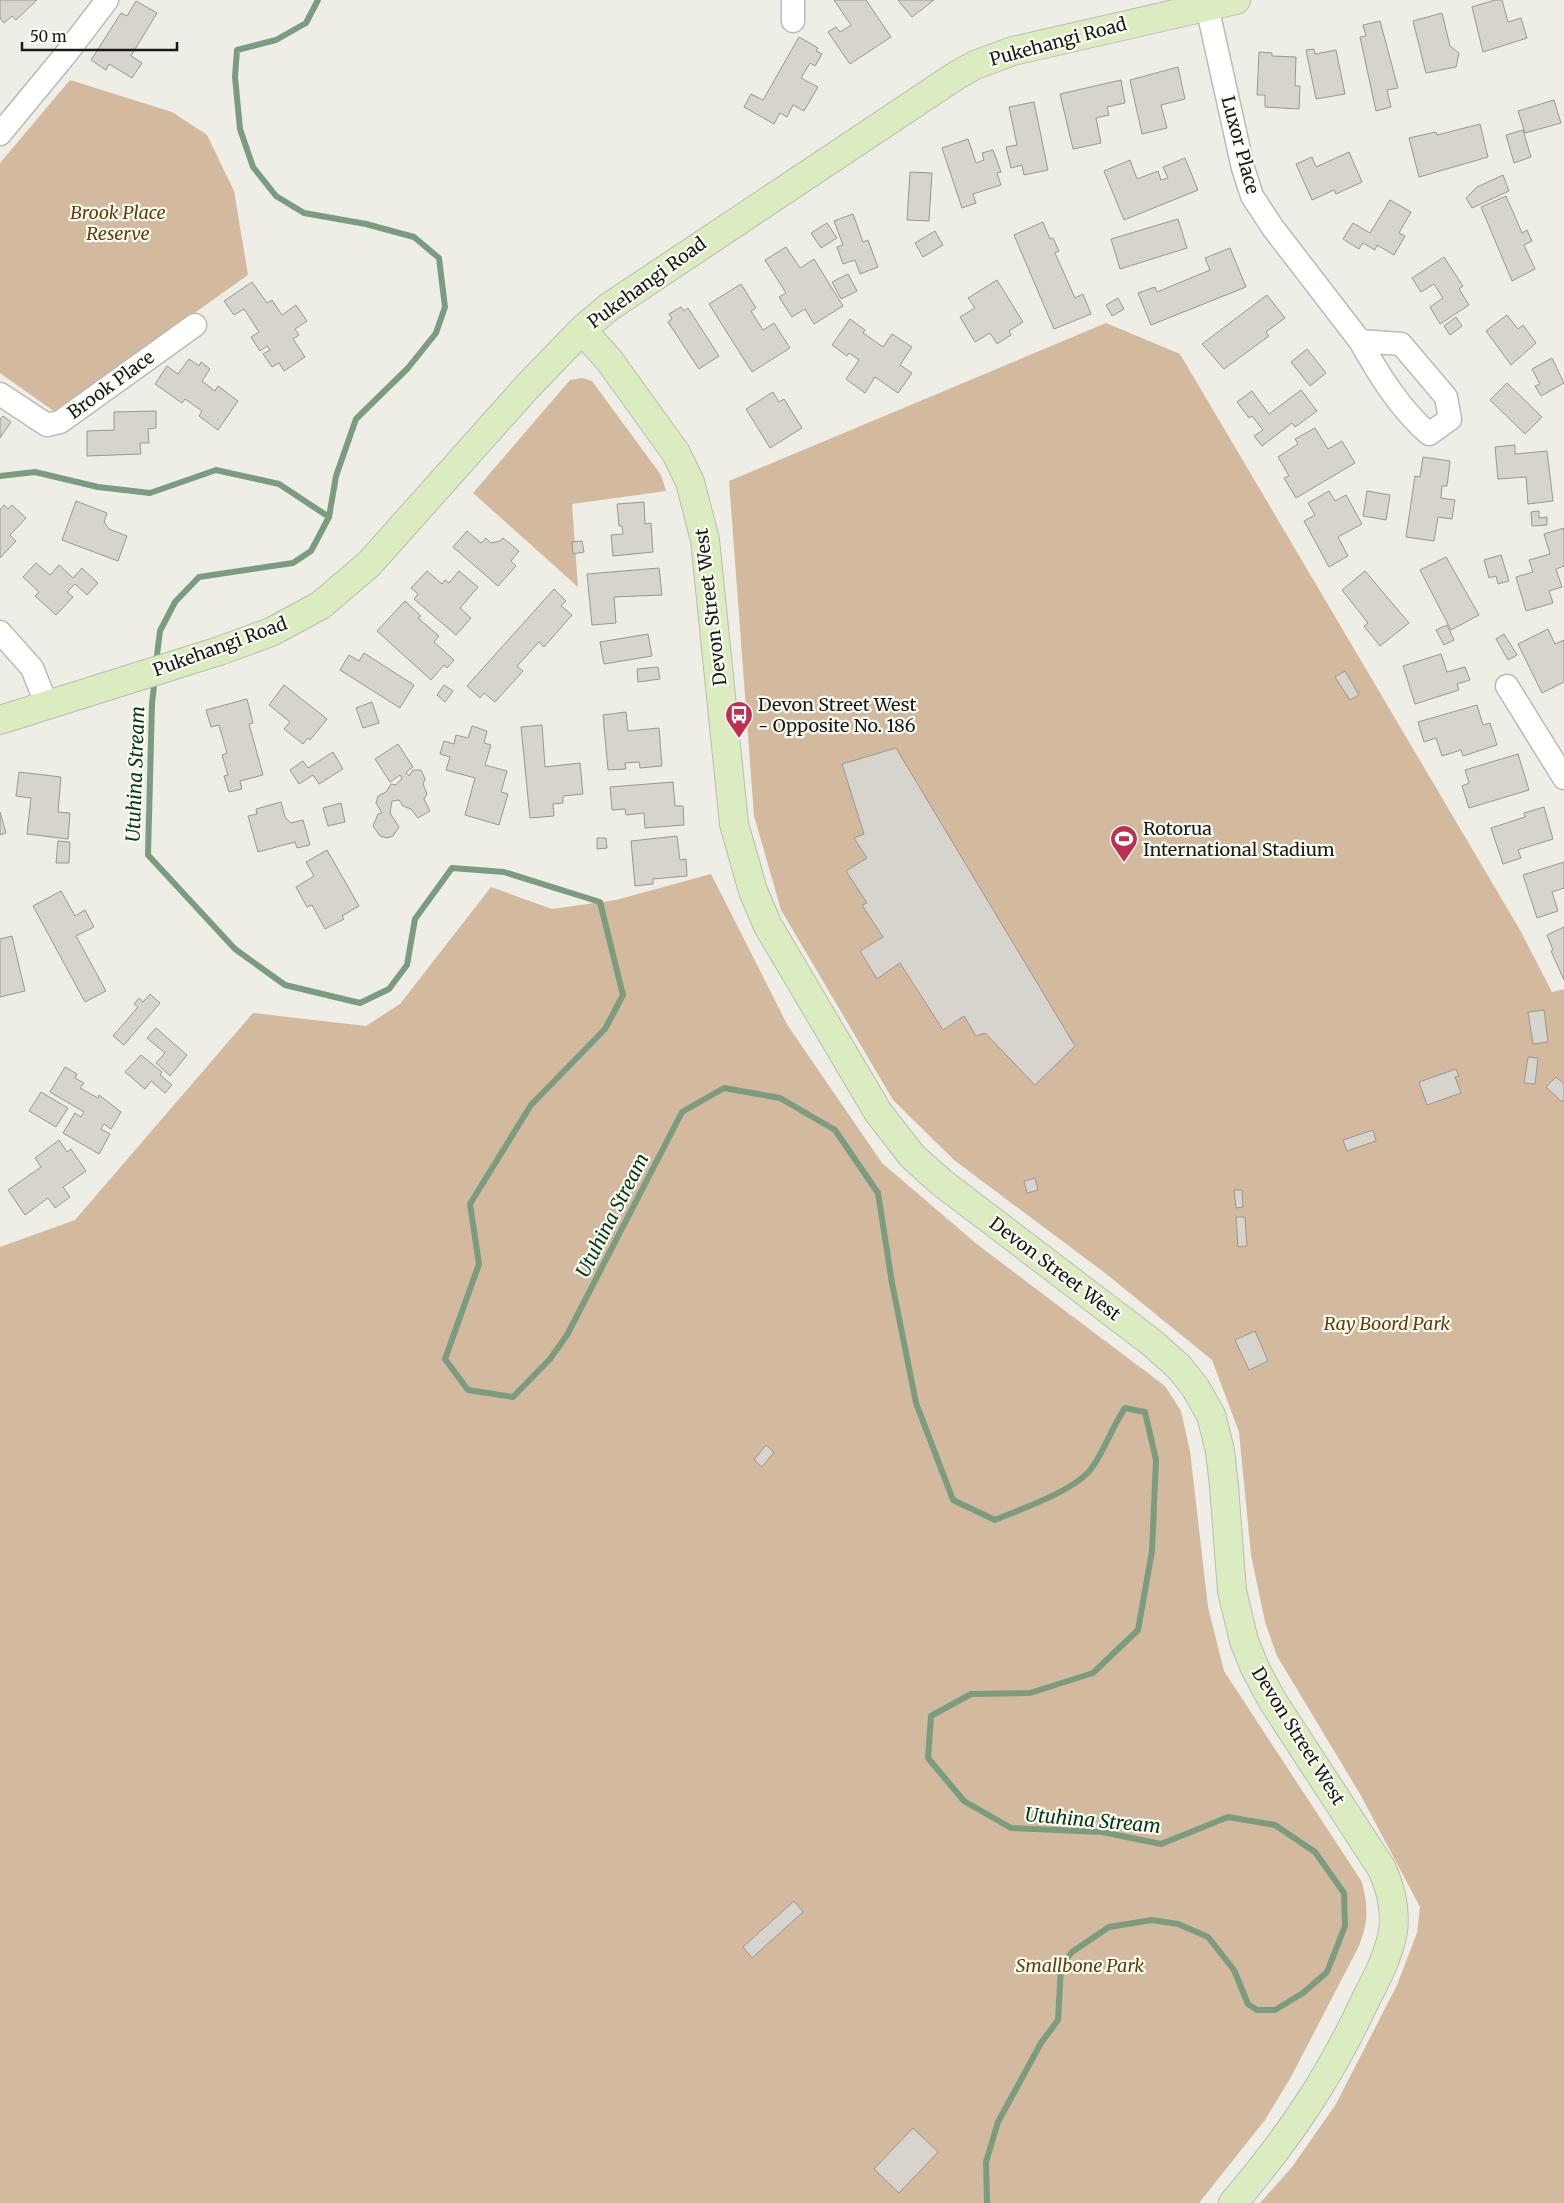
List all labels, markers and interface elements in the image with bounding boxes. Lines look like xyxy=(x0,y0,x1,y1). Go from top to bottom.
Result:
street label: Pukehangi Road xyxy=(987,12,1129,71)
scale bar xyxy=(22,20,178,52)
text: 50 m xyxy=(30,27,67,46)
street label: Luxor Place xyxy=(1216,93,1265,196)
park label: Brook Place Reserve xyxy=(70,201,166,245)
street label: Pukehangi Road xyxy=(583,232,711,333)
street label: Brook Place xyxy=(63,345,159,424)
street label: Devon Street West xyxy=(689,527,732,687)
street label: Pukehangi Road xyxy=(150,612,290,681)
place label: Devon Street West - Opposite No. 186 xyxy=(758,693,916,737)
bus stop icon: Devon Street West - Opposite No. 186 xyxy=(724,700,754,739)
water label: Utuhina Stream xyxy=(121,706,149,842)
place label: Rotorua International Stadium xyxy=(1143,817,1335,861)
sports icon: Rotorua International Stadium xyxy=(1109,824,1139,863)
water label: Utuhina Stream xyxy=(570,1149,654,1281)
street label: Devon Street West xyxy=(985,1212,1126,1325)
park label: Ray Boord Park xyxy=(1324,1312,1450,1335)
street label: Devon Street West xyxy=(1247,1662,1350,1809)
water label: Utuhina Stream xyxy=(1024,1802,1162,1838)
park label: Smallbone Park xyxy=(1016,1954,1144,1977)

